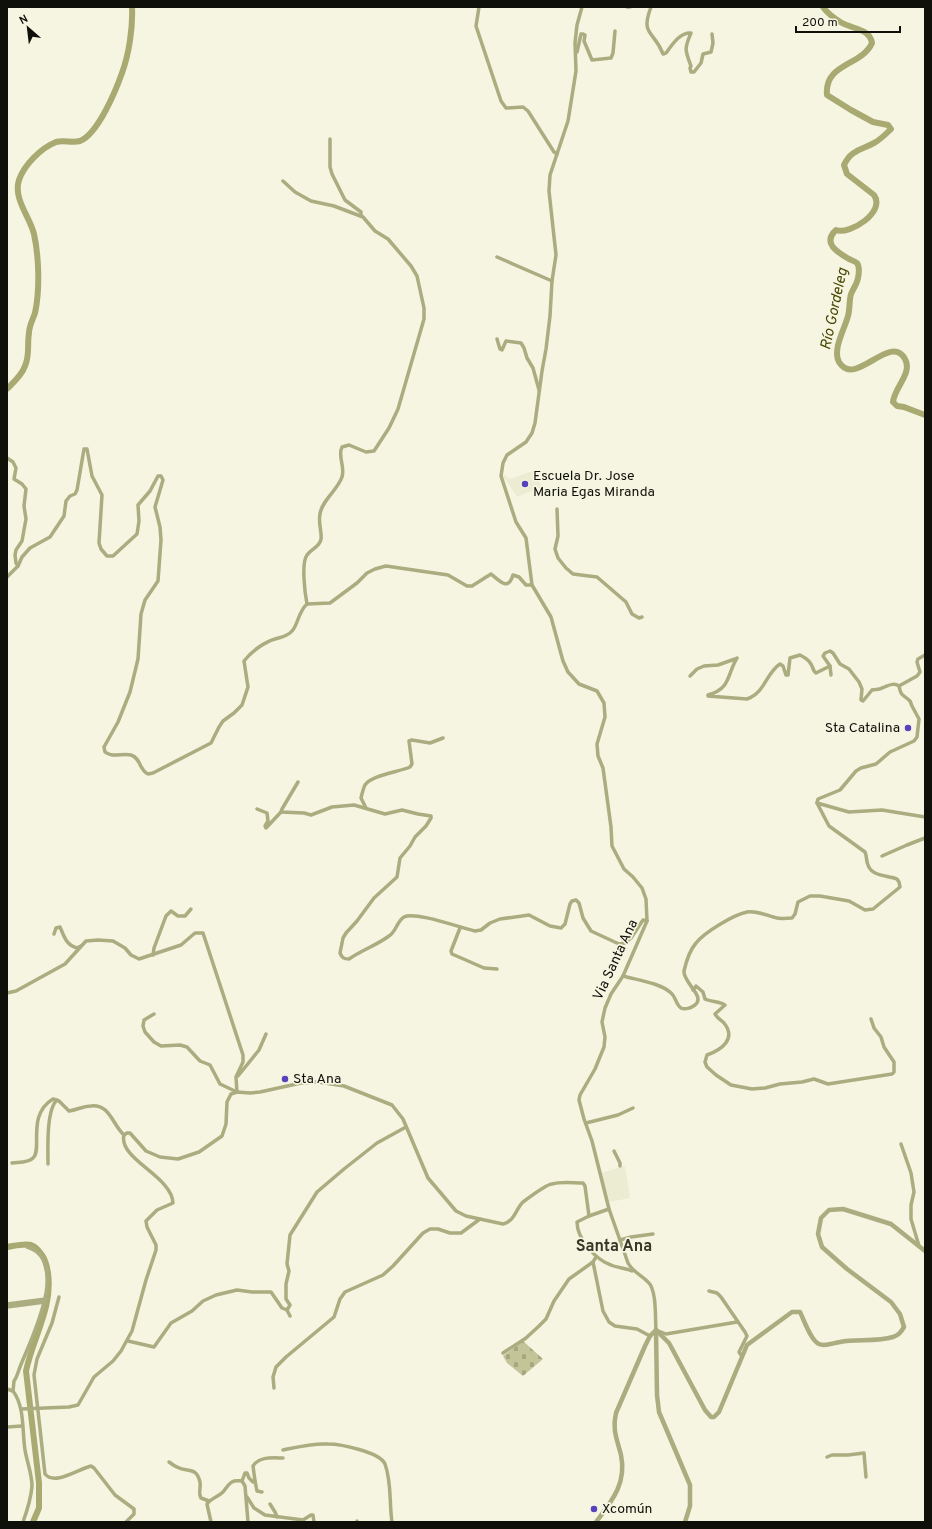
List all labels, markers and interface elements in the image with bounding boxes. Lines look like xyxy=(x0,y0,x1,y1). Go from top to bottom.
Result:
north arrow xyxy=(8,8,48,48)
scale bar xyxy=(796,8,900,34)
text: N xyxy=(17,12,31,28)
text: 200 m xyxy=(802,15,838,31)
water label: Río Gordeleg xyxy=(817,265,853,352)
place label: Escuela Dr. Jose Maria Egas Miranda xyxy=(533,468,655,501)
marker: Escuela Dr. Jose Maria Egas Miranda xyxy=(520,479,530,489)
place label: Sta Catalina xyxy=(825,720,900,737)
marker: Sta Catalina xyxy=(903,723,913,733)
street label: Via Santa Ana xyxy=(590,917,642,1003)
place label: Sta Ana xyxy=(293,1071,341,1088)
marker: Sta Ana xyxy=(280,1074,290,1084)
district label: Santa Ana xyxy=(576,1237,652,1257)
place label: Xcomún xyxy=(602,1501,653,1518)
marker: Xcomún xyxy=(589,1504,599,1514)

